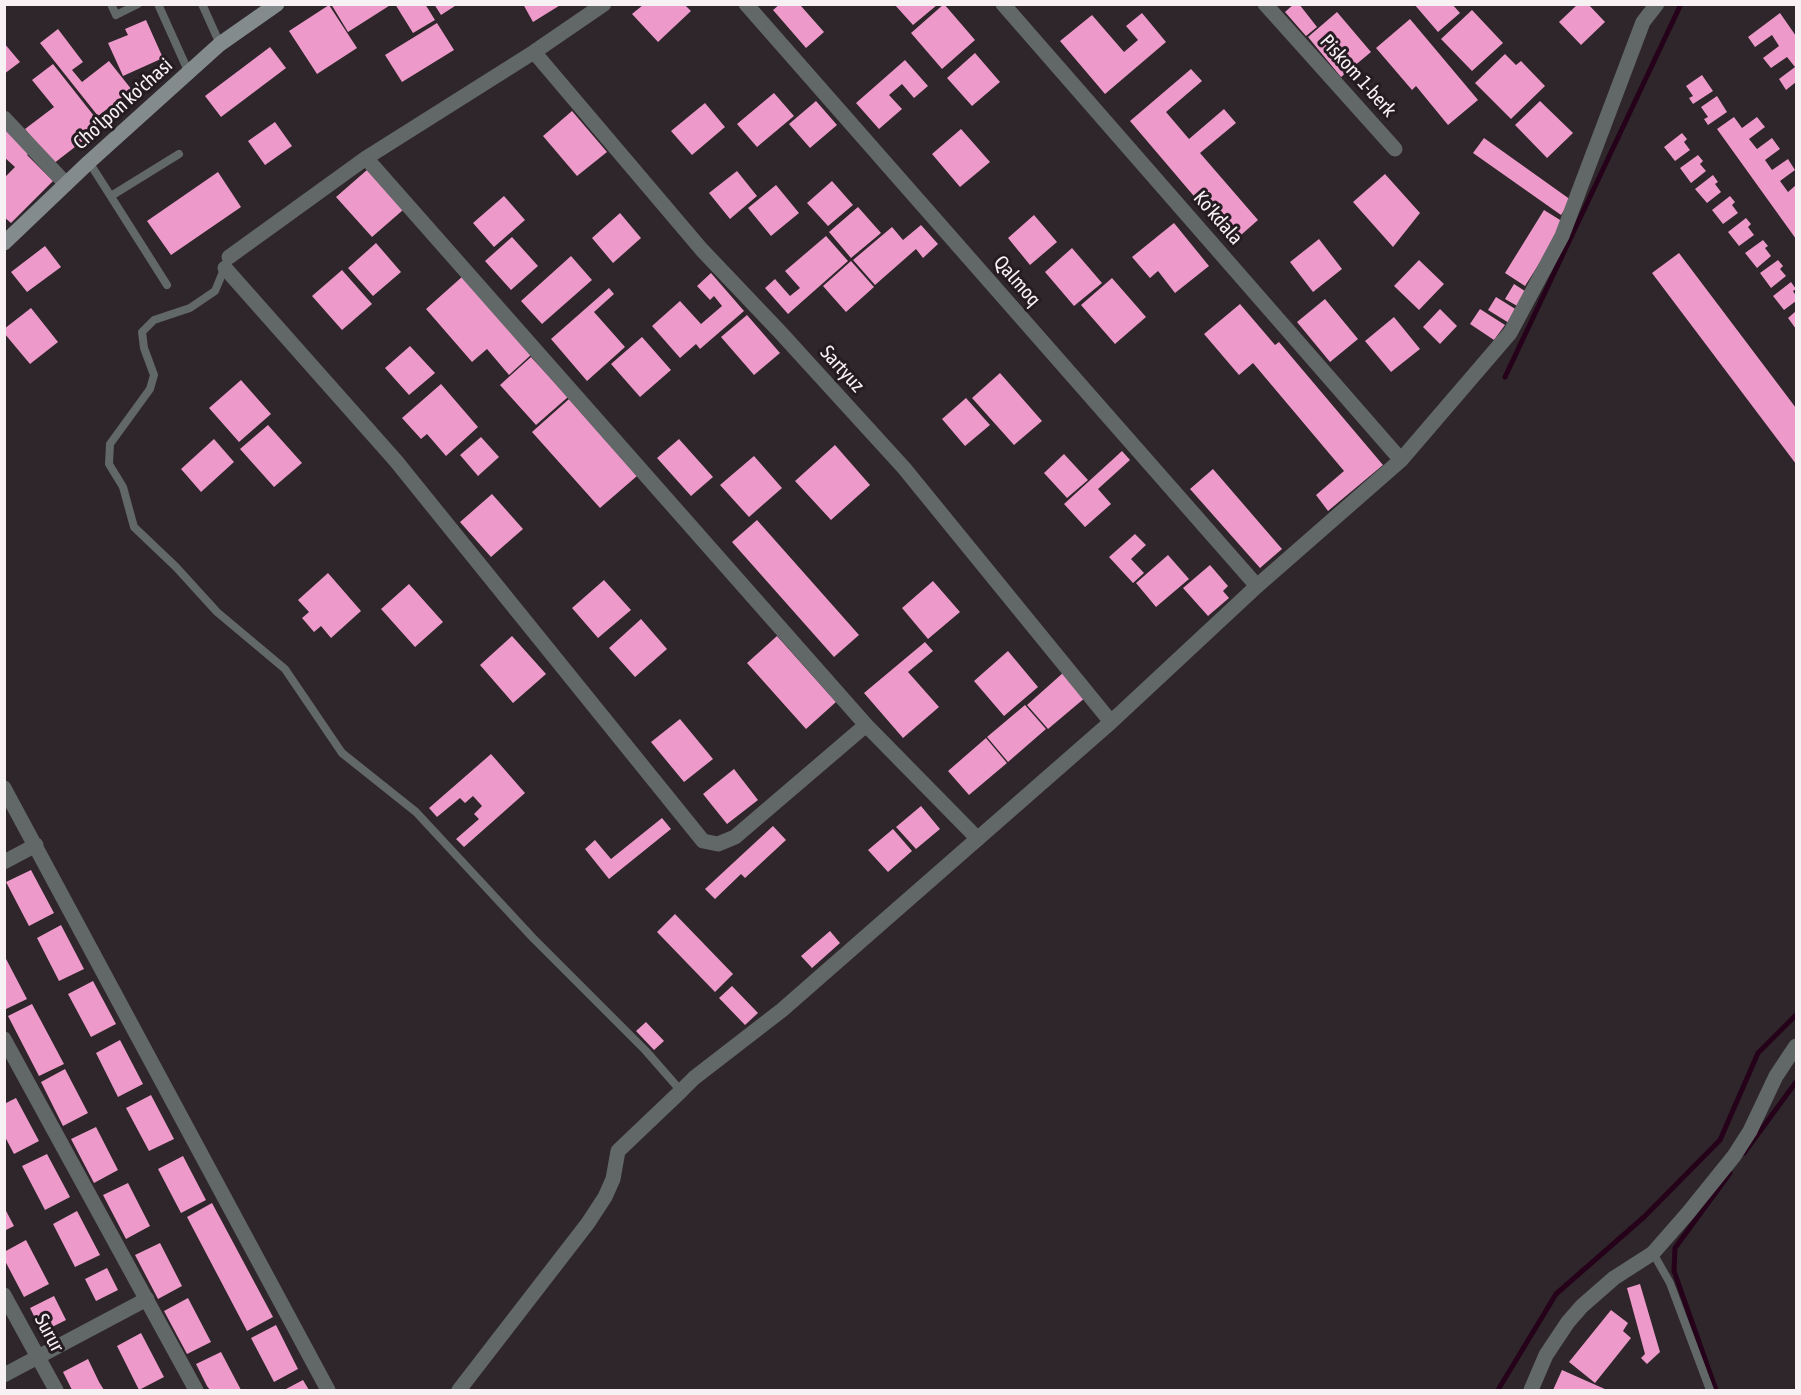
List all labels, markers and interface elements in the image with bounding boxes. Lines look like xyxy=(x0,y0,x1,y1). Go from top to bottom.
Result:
street label: Piskom 1-berk xyxy=(1315,30,1401,122)
street label: Cho'lpon ko'chasi xyxy=(69,53,177,155)
street label: Ko'kdala xyxy=(1188,186,1248,250)
street label: Qalmoq xyxy=(988,251,1046,311)
street label: Sartyuz xyxy=(815,341,869,397)
street label: Surur xyxy=(29,1310,69,1356)

